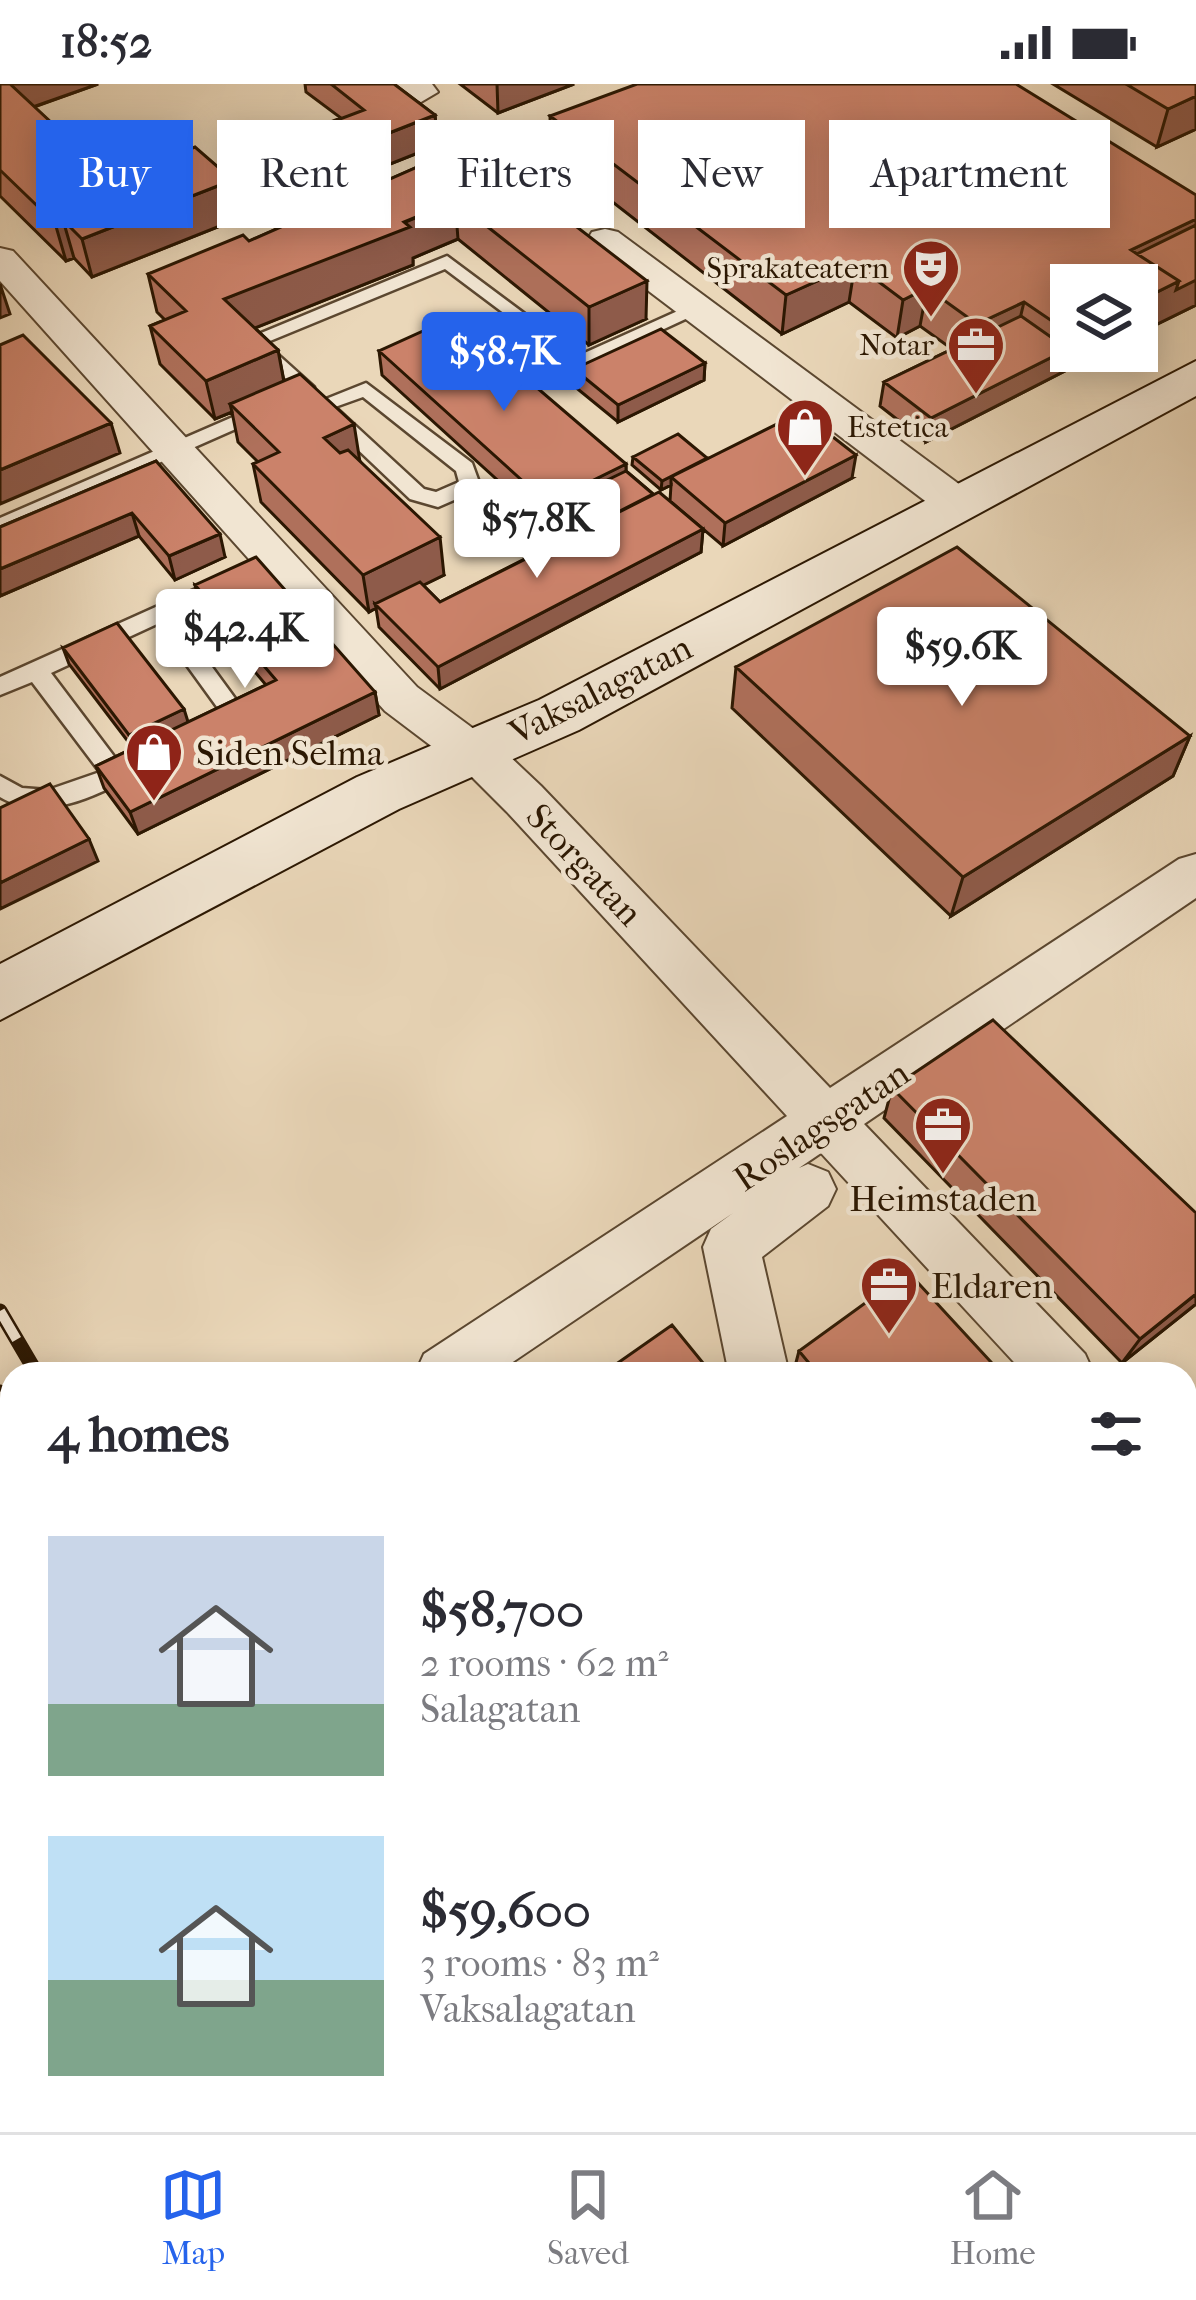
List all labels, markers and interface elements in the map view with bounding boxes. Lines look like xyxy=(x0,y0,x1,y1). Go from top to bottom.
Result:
text: 18:52 xyxy=(60,16,152,69)
chip: Buy xyxy=(36,120,193,228)
chip: Rent xyxy=(217,120,391,228)
chip: Filters xyxy=(415,120,614,228)
chip: New xyxy=(638,120,805,228)
chip: Apartment xyxy=(829,120,1110,228)
theatre icon: Sprakateatern xyxy=(900,237,962,319)
place label: Sprakateatern xyxy=(706,251,890,286)
map controls xyxy=(1050,264,1158,372)
button: layers xyxy=(1050,264,1158,372)
pin: $58.7K xyxy=(406,312,602,414)
office icon: Notar xyxy=(945,314,1007,396)
text: $58.7K xyxy=(449,328,559,374)
place label: Notar xyxy=(859,328,934,363)
shop icon: Estetica xyxy=(774,396,836,478)
place label: Estetica xyxy=(847,410,950,445)
pin: $57.8K xyxy=(439,479,635,581)
text: $57.8K xyxy=(481,495,593,541)
pin: $42.4K xyxy=(147,589,343,691)
text: $42.4K xyxy=(183,605,307,651)
pin: $59.6K xyxy=(864,607,1060,709)
text: $59.6K xyxy=(904,623,1020,669)
street label: Vaksalagatan xyxy=(501,626,699,754)
shop icon: Siden Selma xyxy=(123,721,185,803)
place label: Siden Selma xyxy=(196,732,384,774)
street label: Storgatan xyxy=(517,795,651,934)
street label: Roslagsgatan xyxy=(726,1052,917,1200)
office icon: Heimstaden xyxy=(912,1094,974,1176)
place label: Heimstaden xyxy=(849,1178,1037,1220)
office icon: Eldaren xyxy=(858,1254,920,1336)
place label: Eldaren xyxy=(931,1265,1053,1307)
icon: filters xyxy=(1083,1401,1149,1467)
text: 4 homes xyxy=(48,1404,229,1464)
text: $58,700 xyxy=(420,1580,584,1640)
icon: home xyxy=(144,1584,288,1728)
text: 2 rooms · 62 m² xyxy=(420,1640,669,1686)
text: Salagatan xyxy=(420,1686,580,1732)
text: $59,600 xyxy=(420,1880,591,1940)
icon: home xyxy=(144,1884,288,2028)
text: 3 rooms · 83 m² xyxy=(420,1940,659,1986)
text: Vaksalagatan xyxy=(420,1986,636,2032)
tab: Map xyxy=(160,2162,226,2273)
tab: Saved xyxy=(547,2162,629,2273)
tab: Home xyxy=(950,2162,1036,2273)

